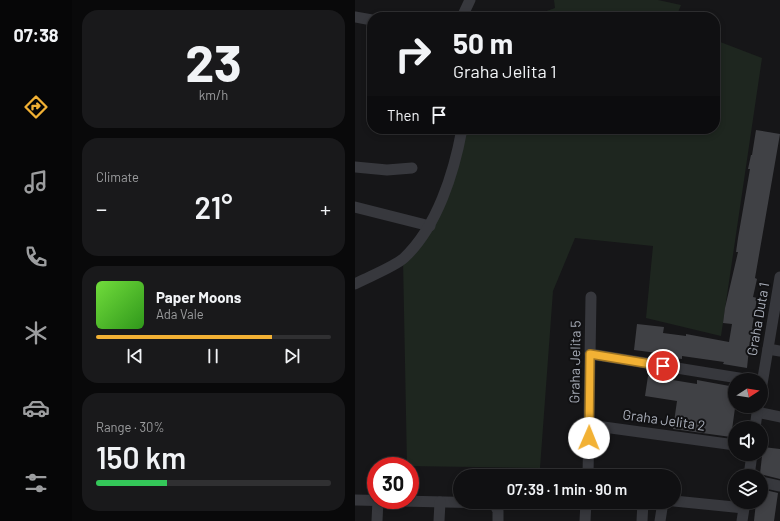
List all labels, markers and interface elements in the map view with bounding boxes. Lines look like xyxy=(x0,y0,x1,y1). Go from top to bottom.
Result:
text: 07:38 xyxy=(13,24,59,46)
text: 50 m xyxy=(453,26,513,60)
icon: right xyxy=(387,28,439,80)
text: 23 xyxy=(185,30,242,92)
text: Graha Jelita 1 xyxy=(453,60,557,82)
text: km/h xyxy=(199,87,228,103)
icon: directions xyxy=(22,93,50,121)
icon: arrive xyxy=(428,104,450,126)
text: Then xyxy=(387,106,420,124)
icon: music xyxy=(22,168,50,196)
text: Climate xyxy=(96,169,139,185)
text: 21° xyxy=(194,189,233,225)
text: − xyxy=(96,195,107,221)
text: + xyxy=(320,195,331,221)
icon: phone xyxy=(22,243,50,271)
street label: Graha Duta 1 xyxy=(743,281,772,357)
text: Paper Moons xyxy=(156,288,241,306)
text: Ada Vale xyxy=(156,306,204,322)
icon: climate xyxy=(22,319,50,347)
street label: Graha Jelita 5 xyxy=(565,320,584,404)
icon: previous xyxy=(124,345,146,367)
icon: pause xyxy=(202,345,224,367)
icon: next xyxy=(281,345,303,367)
pin xyxy=(646,349,680,383)
icon: arrive xyxy=(652,355,674,377)
north arrow xyxy=(728,373,768,413)
map controls xyxy=(728,373,768,509)
icon: car xyxy=(22,394,50,422)
street label: Graha Jelita 2 xyxy=(622,405,706,434)
position arrow xyxy=(568,417,610,459)
text: Range · 30% xyxy=(96,419,164,435)
button: sound xyxy=(728,421,768,461)
text: 150 km xyxy=(96,439,186,475)
speed limit sign: 30 xyxy=(367,457,419,509)
icon: filters xyxy=(22,469,50,497)
button: layers xyxy=(728,469,768,509)
text: 07:39 · 1 min · 90 m xyxy=(507,480,627,498)

